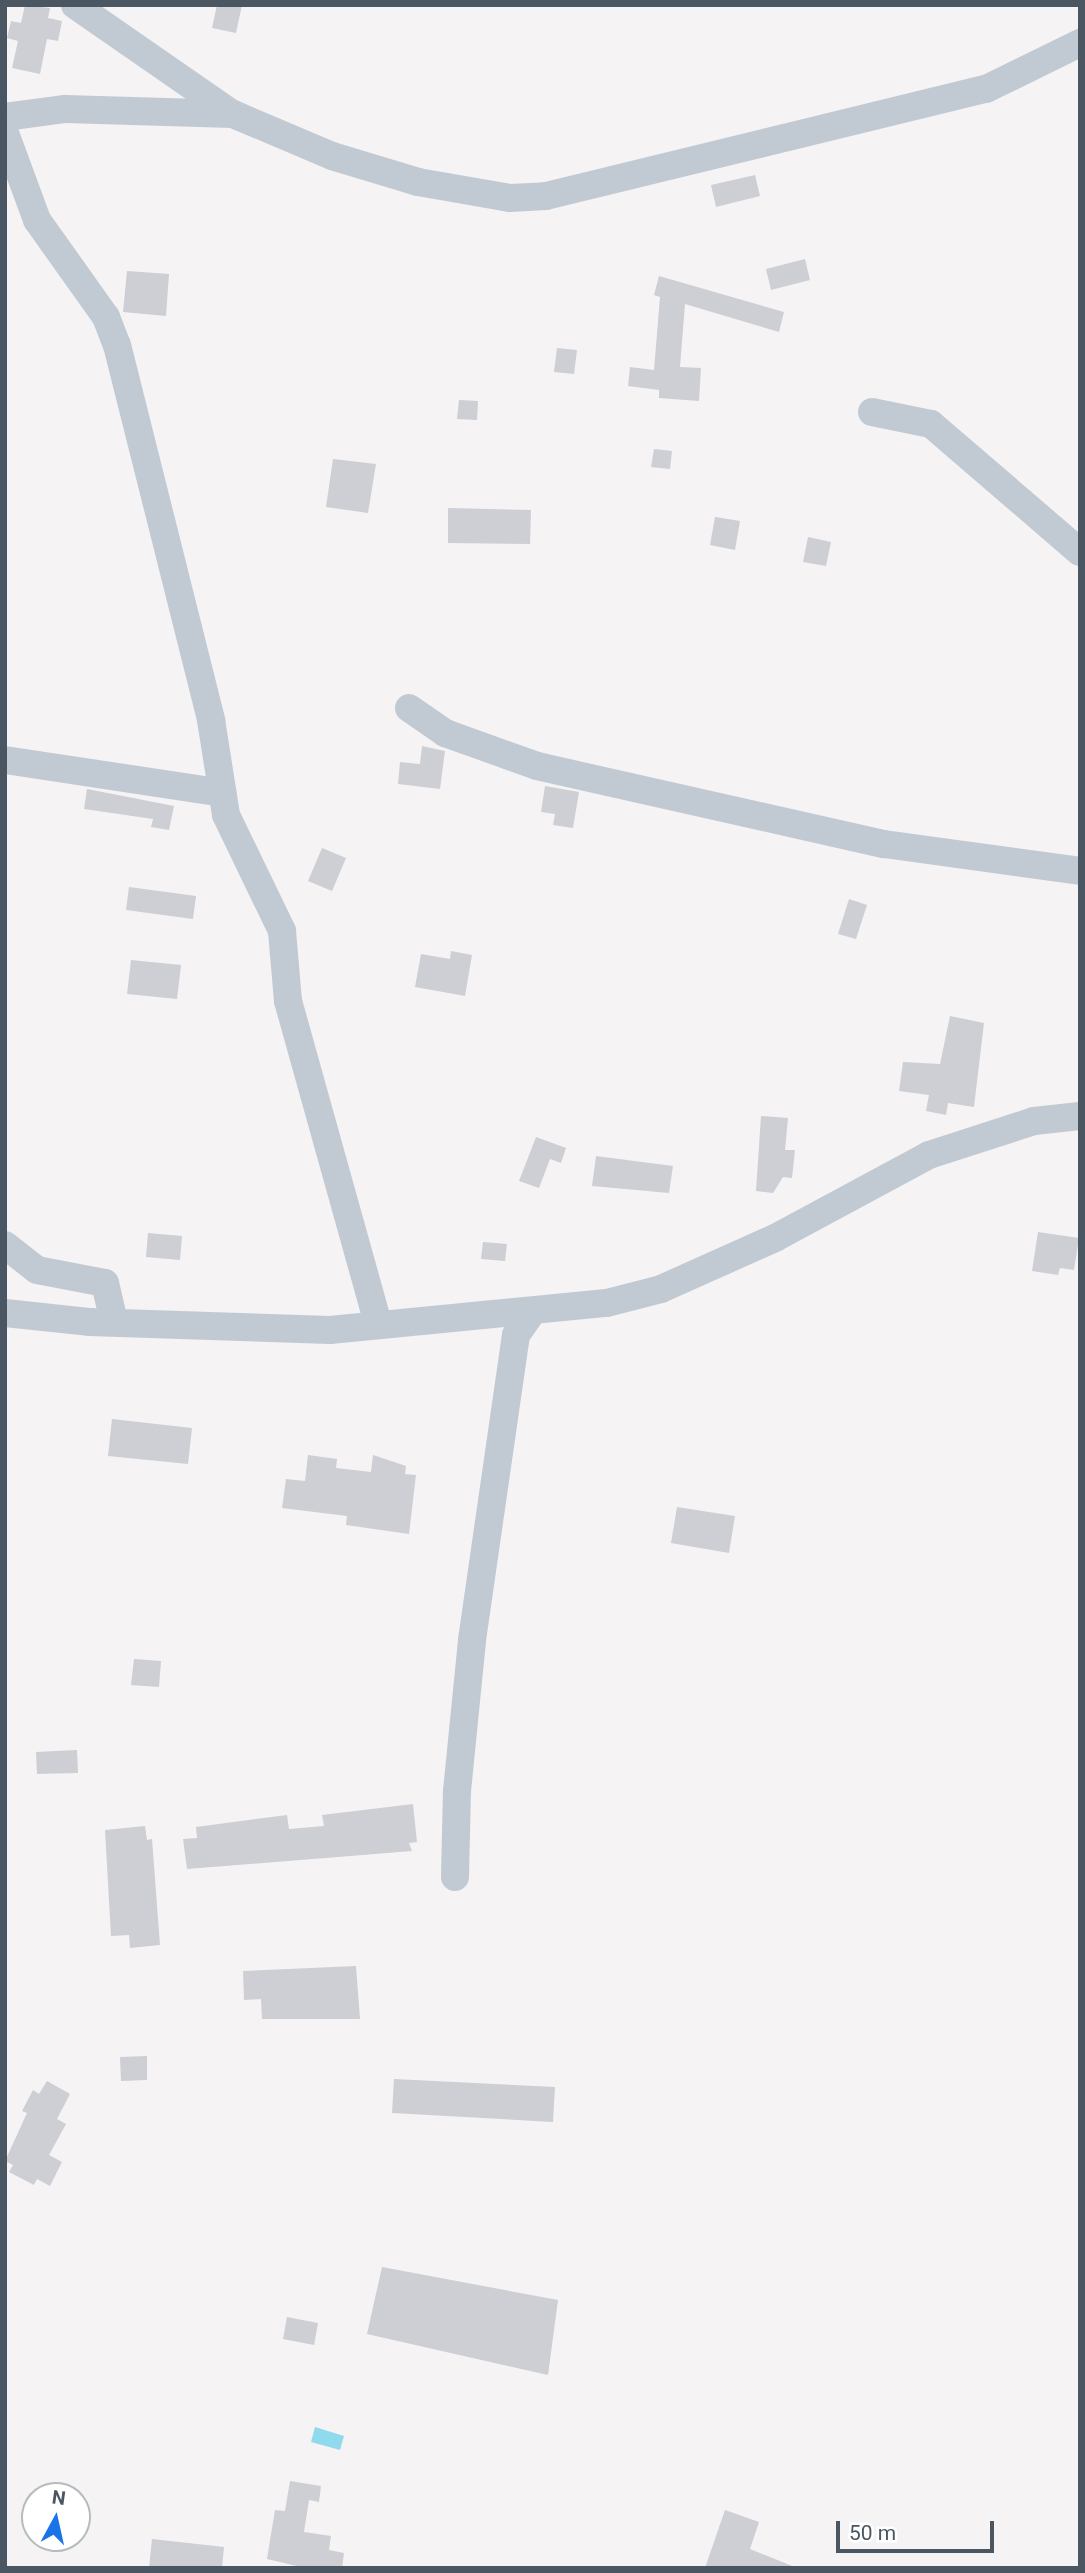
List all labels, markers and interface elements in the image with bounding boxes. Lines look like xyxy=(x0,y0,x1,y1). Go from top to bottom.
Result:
north arrow xyxy=(21,2482,91,2552)
text: N xyxy=(50,2485,67,2510)
scale bar xyxy=(840,2506,998,2550)
text: 50 m xyxy=(849,2521,896,2545)

